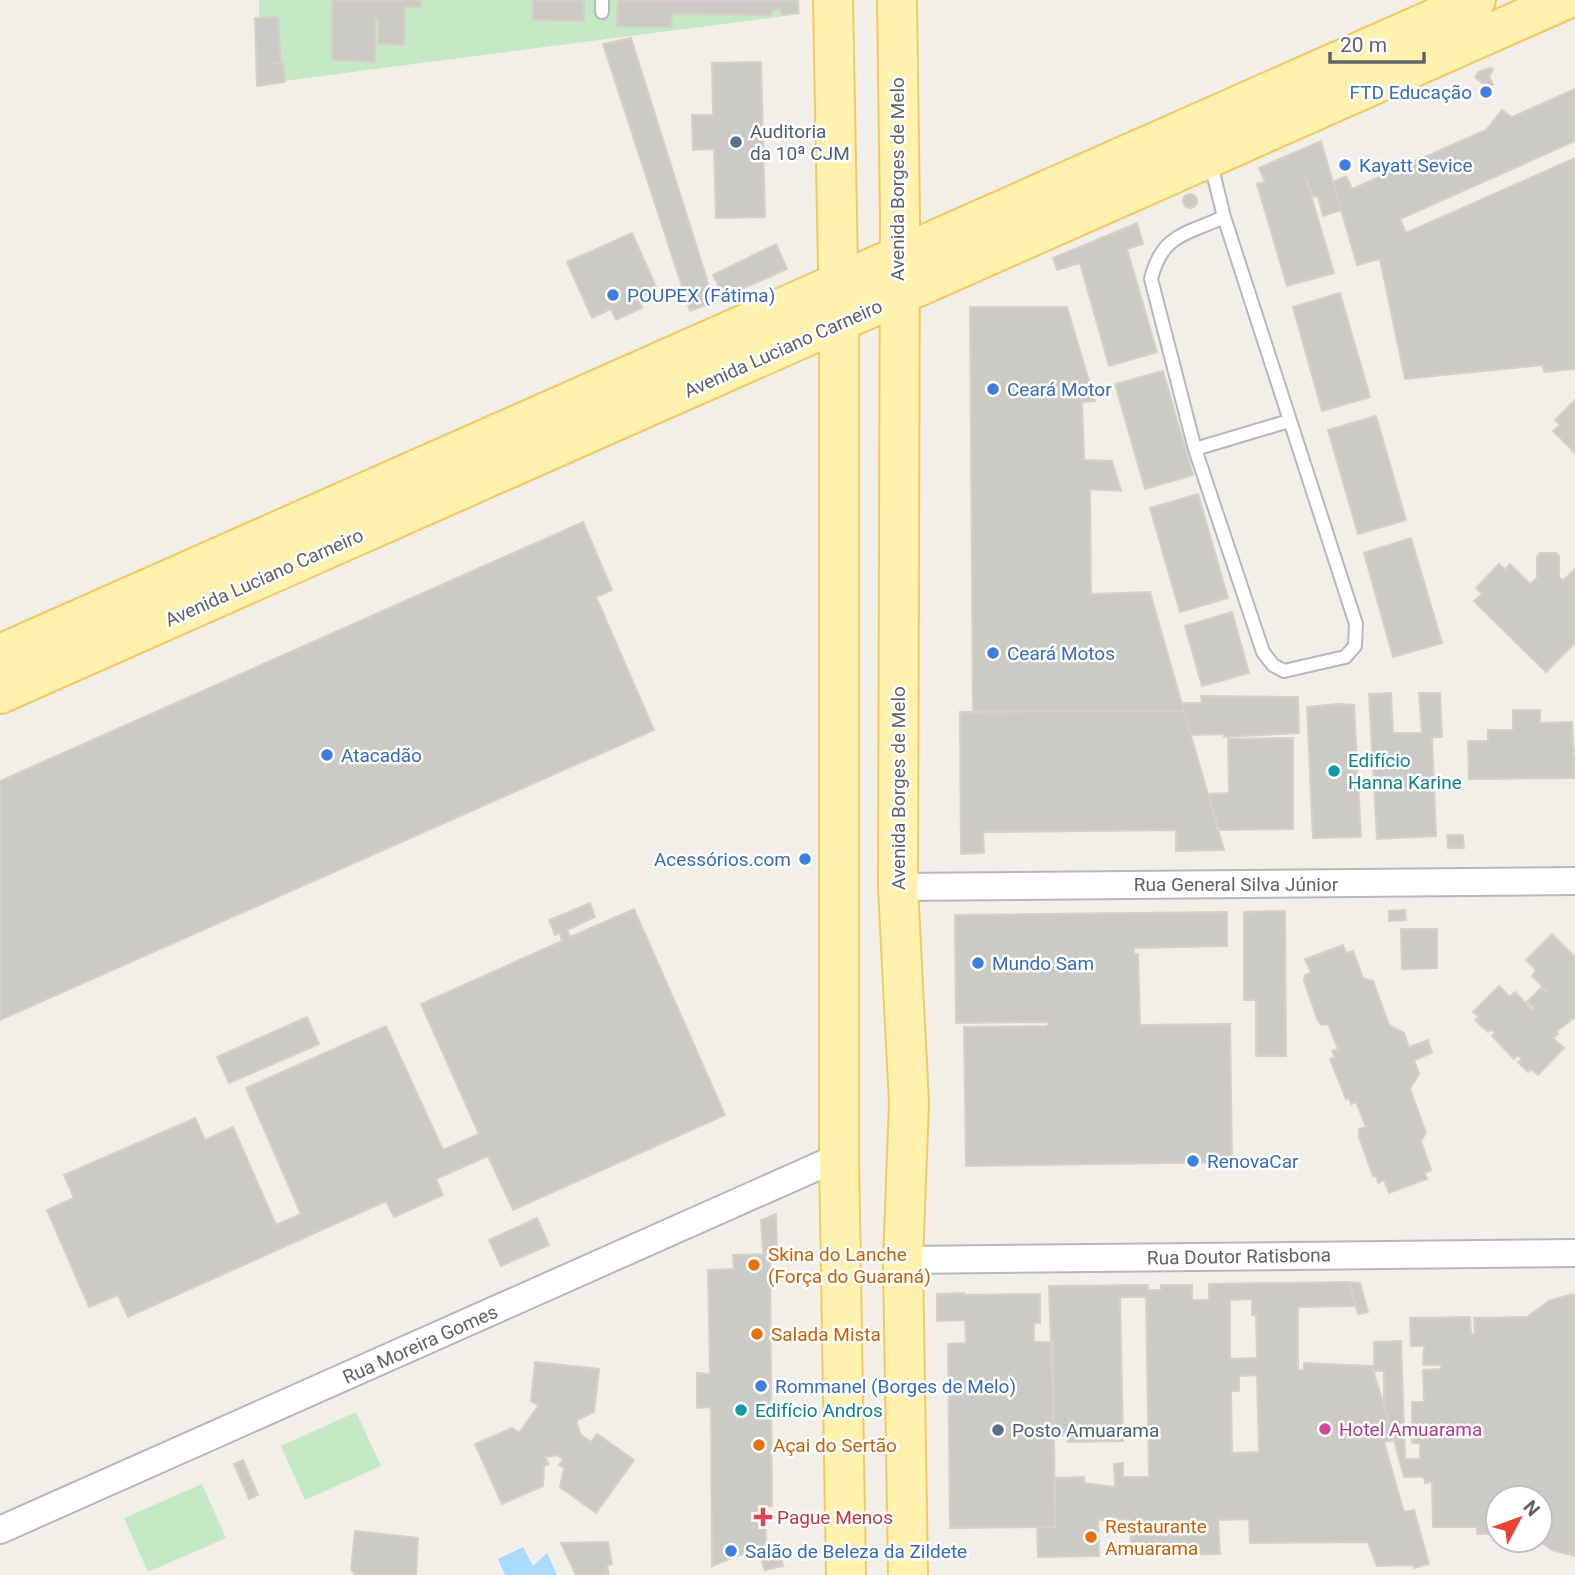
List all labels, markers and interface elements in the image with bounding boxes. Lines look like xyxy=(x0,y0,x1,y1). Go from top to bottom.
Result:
scale bar xyxy=(1330,21,1424,65)
text: 20 m xyxy=(1340,33,1387,57)
street label: Avenida Borges de Melo xyxy=(886,77,909,281)
place label: FTD Educação xyxy=(1350,81,1472,104)
marker: FTD Educação xyxy=(1478,84,1494,100)
place label: Auditoria da 10ª CJM xyxy=(750,120,850,165)
marker: Auditoria da 10ª CJM xyxy=(728,134,744,150)
place label: Kayatt Sevice xyxy=(1359,154,1473,177)
marker: Kayatt Sevice xyxy=(1337,157,1353,173)
place label: POUPEX (Fátima) xyxy=(627,284,775,307)
marker: POUPEX (Fátima) xyxy=(605,287,621,303)
street label: Avenida Luciano Carneiro xyxy=(680,294,886,403)
place label: Ceará Motor xyxy=(1007,378,1112,401)
marker: Ceará Motor xyxy=(985,381,1001,397)
street label: Avenida Luciano Carneiro xyxy=(161,523,367,632)
place label: Ceará Motos xyxy=(1007,642,1115,665)
marker: Ceará Motos xyxy=(985,645,1001,661)
street label: Avenida Borges de Melo xyxy=(887,686,910,890)
place label: Atacadão xyxy=(341,744,422,767)
marker: Atacadão xyxy=(319,747,335,763)
place label: Edifício Hanna Karine xyxy=(1348,749,1462,794)
marker: Edifício Hanna Karine xyxy=(1326,763,1342,779)
place label: Acessórios.com xyxy=(654,848,791,871)
marker: Acessórios.com xyxy=(797,851,813,867)
street label: Rua General Silva Júnior xyxy=(1134,873,1339,896)
place label: Mundo Sam xyxy=(992,952,1094,975)
marker: Mundo Sam xyxy=(970,955,986,971)
place label: RenovaCar xyxy=(1207,1150,1299,1173)
marker: RenovaCar xyxy=(1185,1153,1201,1169)
place label: Skina do Lanche (Força do Guaraná) xyxy=(768,1243,931,1288)
street label: Rua Doutor Ratisbona xyxy=(1147,1243,1331,1270)
marker: Skina do Lanche (Força do Guaraná) xyxy=(746,1257,762,1273)
street label: Rua Moreira Gomes xyxy=(339,1300,501,1389)
place label: Salada Mista xyxy=(771,1323,881,1346)
marker: Salada Mista xyxy=(749,1326,765,1342)
place label: Rommanel (Borges de Melo) xyxy=(775,1375,1016,1398)
marker: Rommanel (Borges de Melo) xyxy=(753,1378,769,1394)
place label: Edifício Andros xyxy=(755,1399,883,1422)
marker: Edifício Andros xyxy=(733,1402,749,1418)
place label: Hotel Amuarama xyxy=(1339,1418,1482,1441)
place label: Posto Amuarama xyxy=(1012,1419,1159,1442)
marker: Hotel Amuarama xyxy=(1317,1421,1333,1437)
marker: Posto Amuarama xyxy=(990,1422,1006,1438)
place label: Açai do Sertão xyxy=(773,1434,897,1457)
marker: Açai do Sertão xyxy=(751,1437,767,1453)
north arrow xyxy=(1484,1484,1554,1554)
text: N xyxy=(1518,1496,1545,1521)
place label: Pague Menos xyxy=(777,1506,893,1529)
marker: Pague Menos xyxy=(755,1509,771,1525)
place label: Restaurante Amuarama xyxy=(1105,1515,1207,1560)
marker: Restaurante Amuarama xyxy=(1083,1529,1099,1545)
place label: Salão de Beleza da Zildete xyxy=(745,1540,967,1563)
marker: Salão de Beleza da Zildete xyxy=(723,1543,739,1559)

